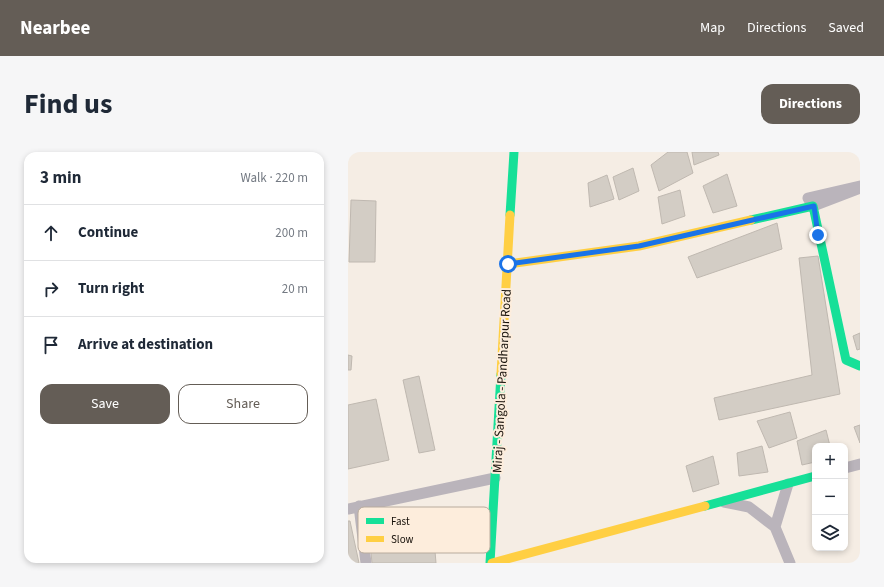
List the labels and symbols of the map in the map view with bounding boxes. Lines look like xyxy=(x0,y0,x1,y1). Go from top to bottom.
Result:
route end xyxy=(809,226,827,244)
route start xyxy=(499,255,517,273)
street label: Miraj - Sangola - Pandharpur Road xyxy=(488,289,516,473)
legend xyxy=(358,507,490,553)
text: Fast xyxy=(391,514,410,529)
text: Slow xyxy=(391,532,414,547)

